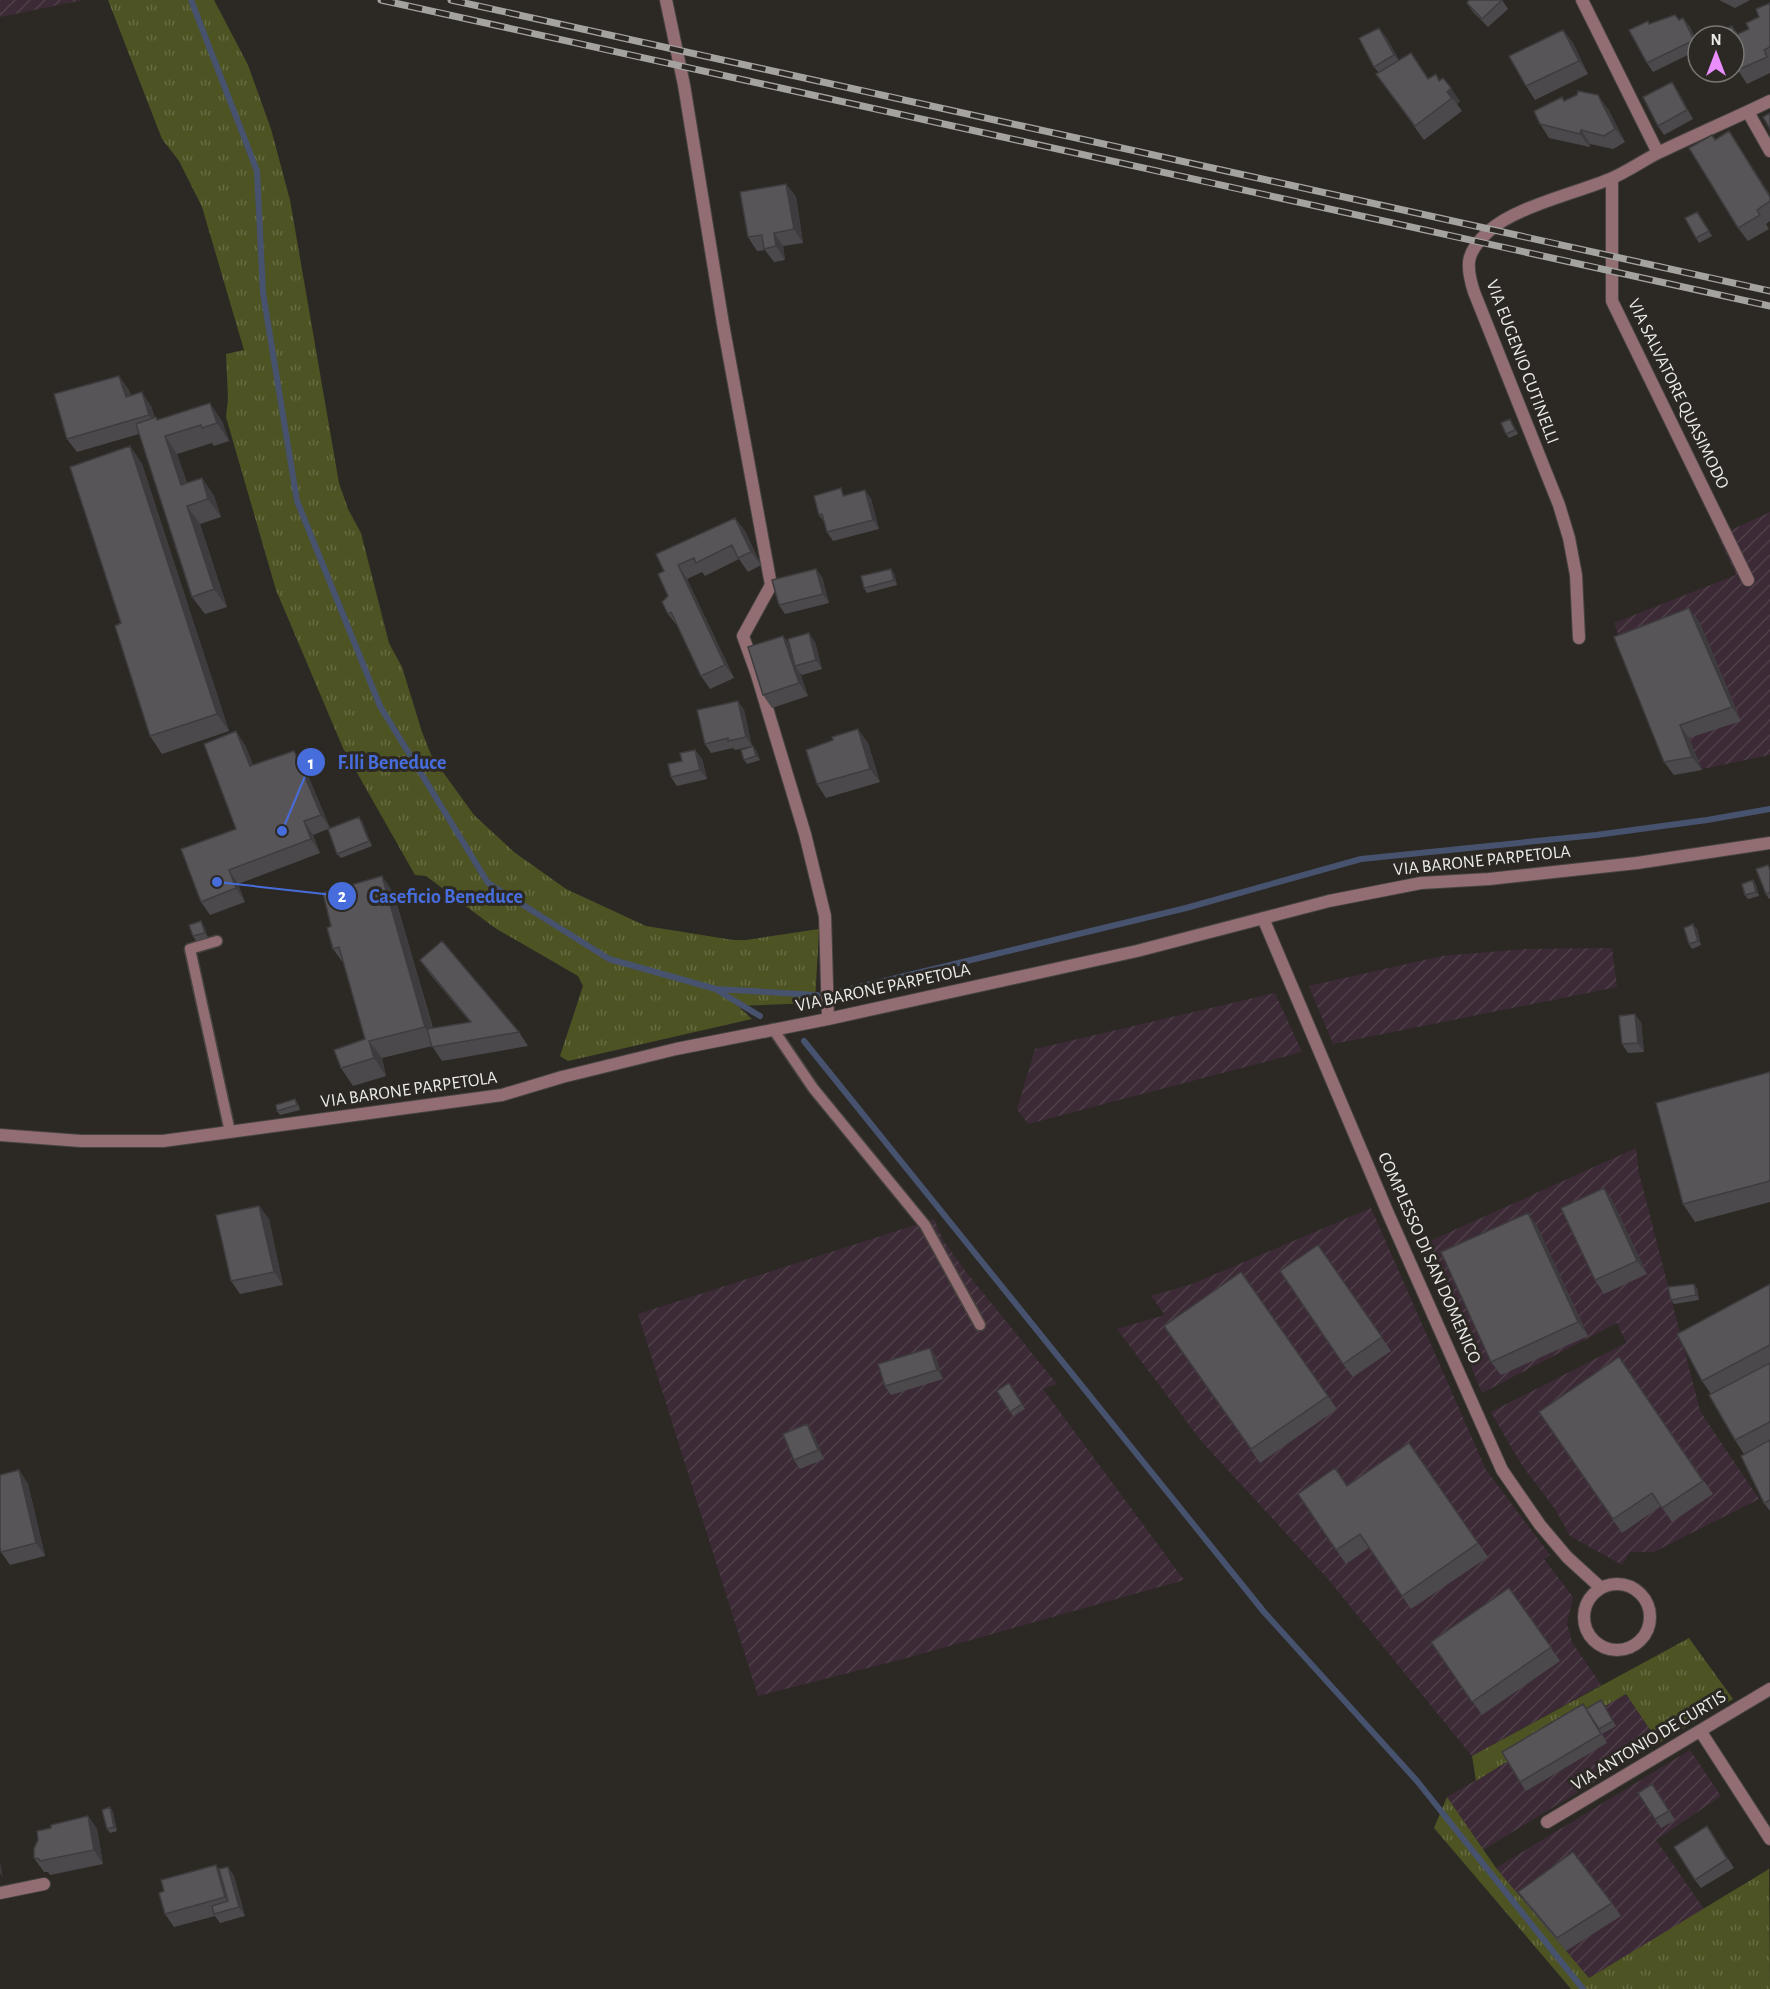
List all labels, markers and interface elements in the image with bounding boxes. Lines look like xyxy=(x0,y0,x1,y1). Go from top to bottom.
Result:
north arrow xyxy=(1686,24,1746,84)
text: N xyxy=(1710,32,1722,48)
street label: VIA EUGENIO CUTINELLI xyxy=(1482,278,1562,446)
street label: VIA SALVATORE QUASIMODO xyxy=(1624,296,1732,492)
callout: F.lli Beneduce xyxy=(296,743,459,781)
text: F.lli Beneduce xyxy=(338,753,447,773)
text: 1 xyxy=(308,755,314,773)
street label: VIA BARONE PARPETOLA xyxy=(1393,843,1572,879)
callout: Caseficio Beneduce xyxy=(327,877,535,915)
text: Caseficio Beneduce xyxy=(369,887,523,907)
text: 2 xyxy=(338,888,347,906)
street label: VIA BARONE PARPETOLA xyxy=(794,961,972,1015)
street label: VIA BARONE PARPETOLA xyxy=(320,1069,499,1111)
street label: COMPLESSO DI SAN DOMENICO xyxy=(1374,1150,1484,1366)
street label: VIA ANTONIO DE CURTIS xyxy=(1569,1688,1729,1794)

